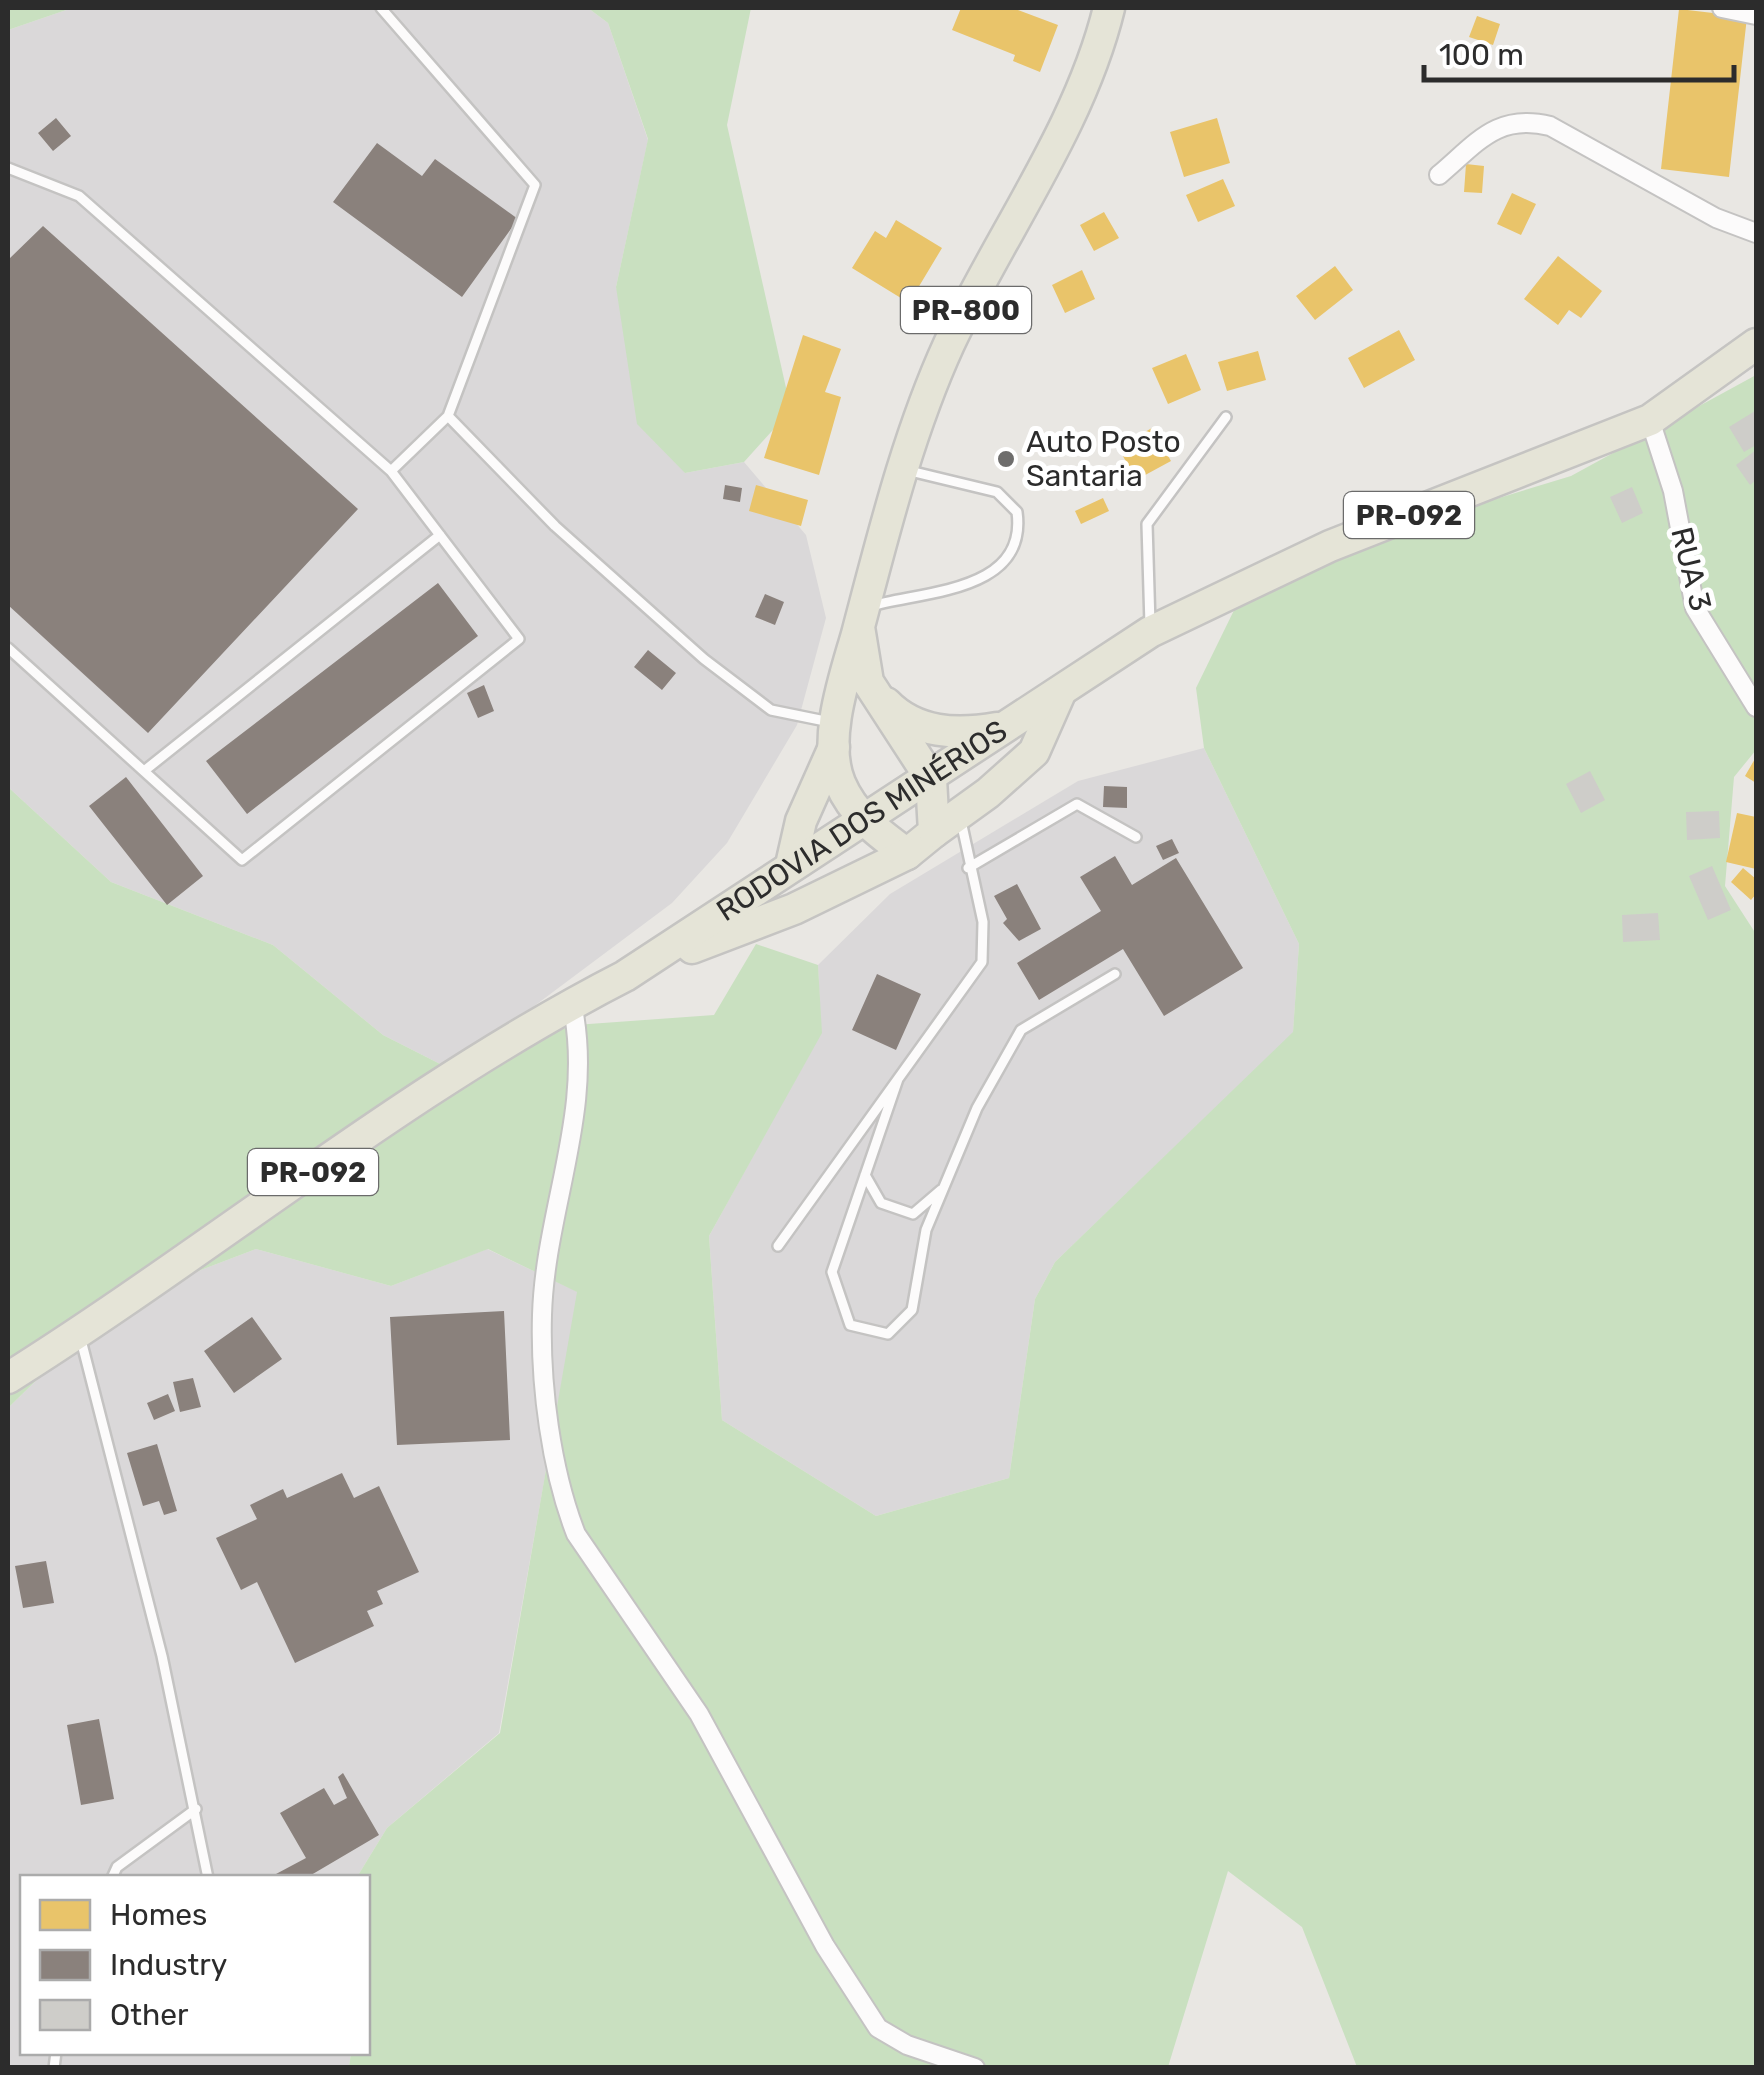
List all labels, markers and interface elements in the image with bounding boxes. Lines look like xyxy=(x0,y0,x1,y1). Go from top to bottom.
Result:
scale bar xyxy=(1424,20,1734,82)
text: 100 m xyxy=(1439,37,1524,73)
road number: PR-800 xyxy=(901,287,1031,333)
place label: Auto Posto Santaria xyxy=(1026,424,1181,494)
marker: Auto Posto Santaria xyxy=(995,448,1017,470)
road number: PR-092 xyxy=(1344,492,1474,538)
street label: RUA 3 xyxy=(1663,523,1719,615)
street label: RODOVIA DOS MINÉRIOS xyxy=(710,713,1014,929)
road number: PR-092 xyxy=(248,1149,378,1195)
legend xyxy=(20,1875,370,2055)
text: Homes xyxy=(110,1897,207,1933)
text: Industry xyxy=(110,1947,227,1983)
text: Other xyxy=(110,1997,189,2033)

